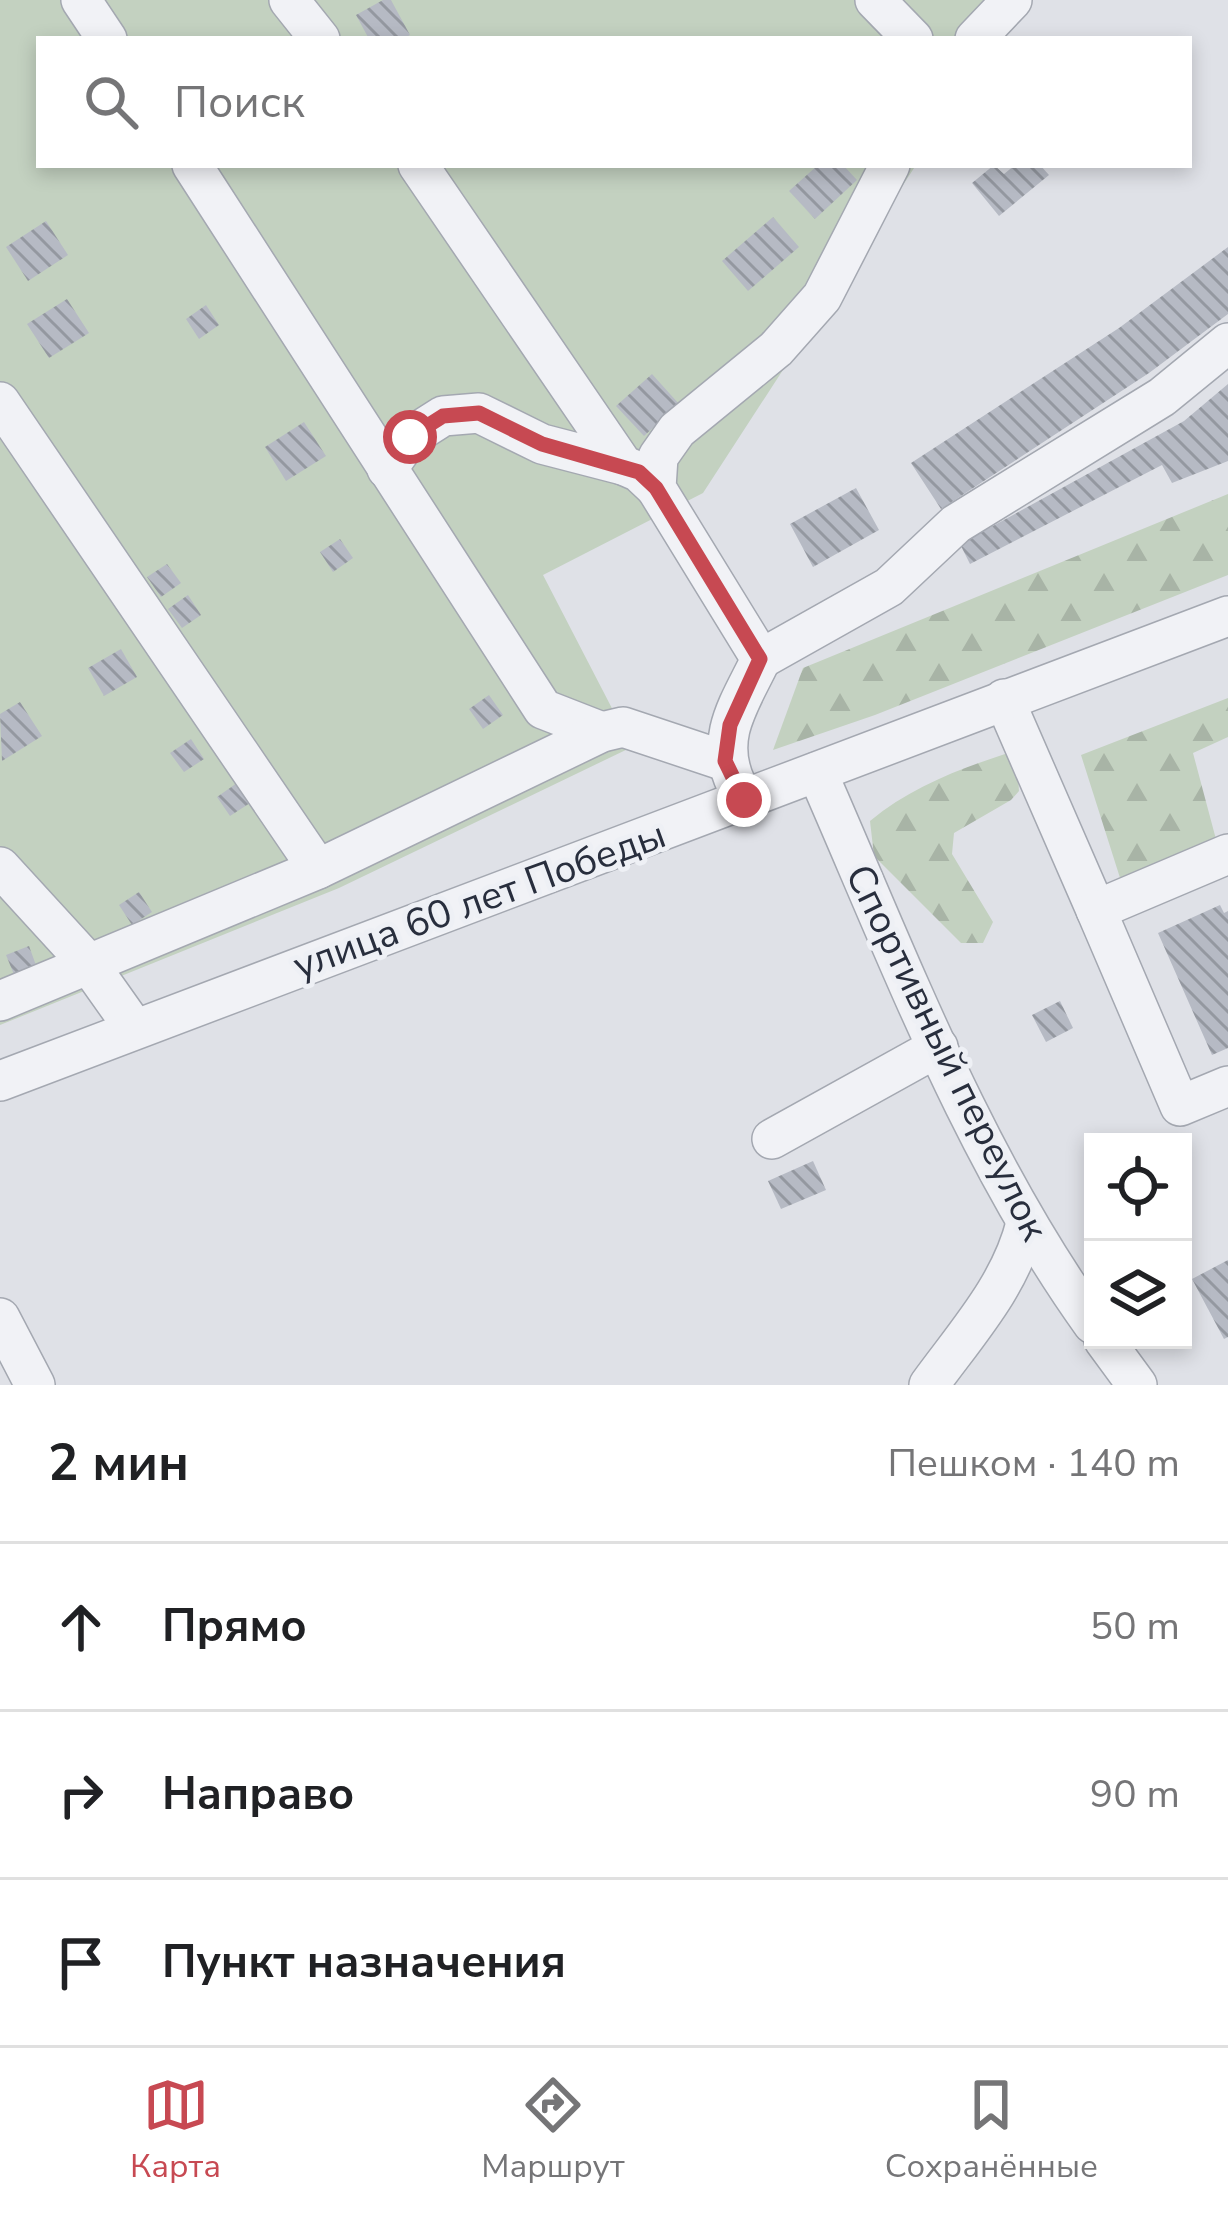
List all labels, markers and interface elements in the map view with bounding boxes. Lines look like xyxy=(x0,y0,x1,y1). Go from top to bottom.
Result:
search box xyxy=(36,36,1192,168)
icon: search xyxy=(78,69,144,135)
text: Поиск xyxy=(174,72,305,133)
route start xyxy=(383,410,437,464)
route end xyxy=(717,773,771,827)
street label: улица 60 лет Победы xyxy=(286,808,673,992)
street label: Спортивный переулок xyxy=(833,856,1061,1250)
map controls xyxy=(1084,1133,1192,1349)
button: locate xyxy=(1084,1133,1192,1241)
button: layers xyxy=(1084,1241,1192,1349)
text: 2 мин xyxy=(48,1428,189,1498)
text: Пешком · 140 m xyxy=(887,1437,1180,1490)
icon: ahead xyxy=(48,1594,114,1660)
text: Прямо xyxy=(162,1596,307,1657)
text: 50 m xyxy=(1090,1600,1180,1653)
icon: right xyxy=(48,1762,114,1828)
text: Направо xyxy=(162,1764,354,1825)
text: 90 m xyxy=(1090,1768,1180,1821)
icon: arrive xyxy=(48,1930,114,1996)
text: Пункт назначения xyxy=(162,1932,566,1993)
tab: Карта xyxy=(130,2072,221,2189)
tab: Маршрут xyxy=(481,2072,625,2189)
tab: Сохранённые xyxy=(885,2072,1098,2189)

